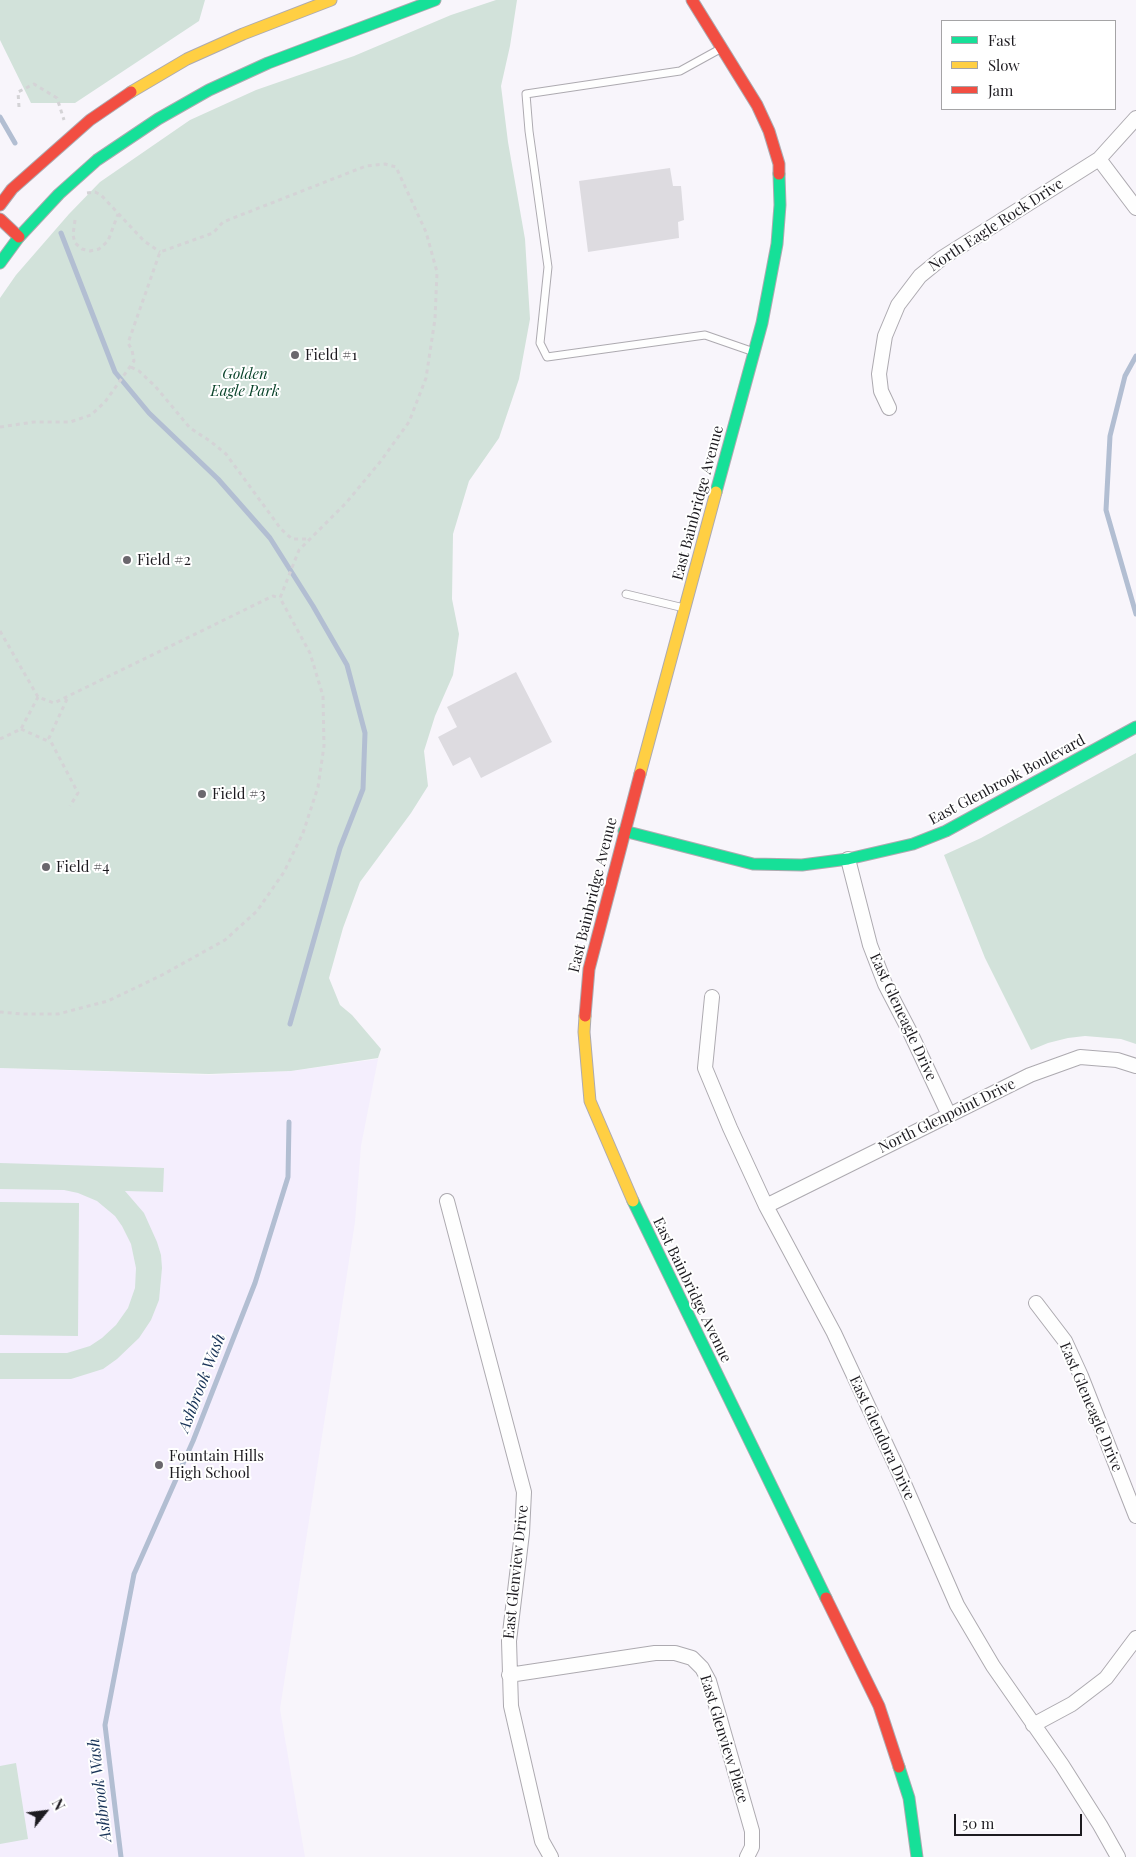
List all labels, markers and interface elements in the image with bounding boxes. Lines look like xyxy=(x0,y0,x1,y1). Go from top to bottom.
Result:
legend xyxy=(941,20,1116,110)
text: Fast xyxy=(988,30,1016,50)
text: Slow xyxy=(988,55,1020,75)
text: Jam xyxy=(988,80,1013,100)
street label: North Eagle Rock Drive xyxy=(925,175,1067,275)
place label: Field #1 xyxy=(305,346,357,364)
marker: Field #1 xyxy=(289,349,301,361)
park label: Golden Eagle Park xyxy=(211,365,279,400)
street label: East Bainbridge Avenue xyxy=(669,424,727,582)
place label: Field #2 xyxy=(137,551,191,569)
marker: Field #2 xyxy=(121,554,133,566)
street label: East Glenbrook Boulevard xyxy=(926,731,1088,829)
place label: Field #3 xyxy=(212,785,265,803)
marker: Field #3 xyxy=(196,788,208,800)
street label: East Bainbridge Avenue xyxy=(565,816,621,974)
place label: Field #4 xyxy=(56,858,110,876)
marker: Field #4 xyxy=(40,861,52,873)
street label: East Gleneagle Drive xyxy=(866,950,940,1084)
street label: North Glenpoint Drive xyxy=(876,1075,1018,1157)
street label: East Bainbridge Avenue xyxy=(649,1214,735,1366)
water label: Ashbrook Wash xyxy=(174,1331,230,1435)
street label: East Gleneagle Drive xyxy=(1056,1340,1126,1474)
street label: East Glendora Drive xyxy=(845,1373,919,1503)
place label: Fountain Hills High School xyxy=(169,1447,264,1482)
marker: Fountain Hills High School xyxy=(153,1459,165,1471)
street label: East Glenview Drive xyxy=(500,1504,532,1640)
street label: East Glenview Place xyxy=(696,1673,752,1805)
water label: Ashbrook Wash xyxy=(84,1737,116,1843)
north arrow xyxy=(20,1787,70,1837)
text: N xyxy=(48,1795,69,1814)
scale bar xyxy=(956,1804,1084,1836)
text: 50 m xyxy=(962,1813,994,1833)

